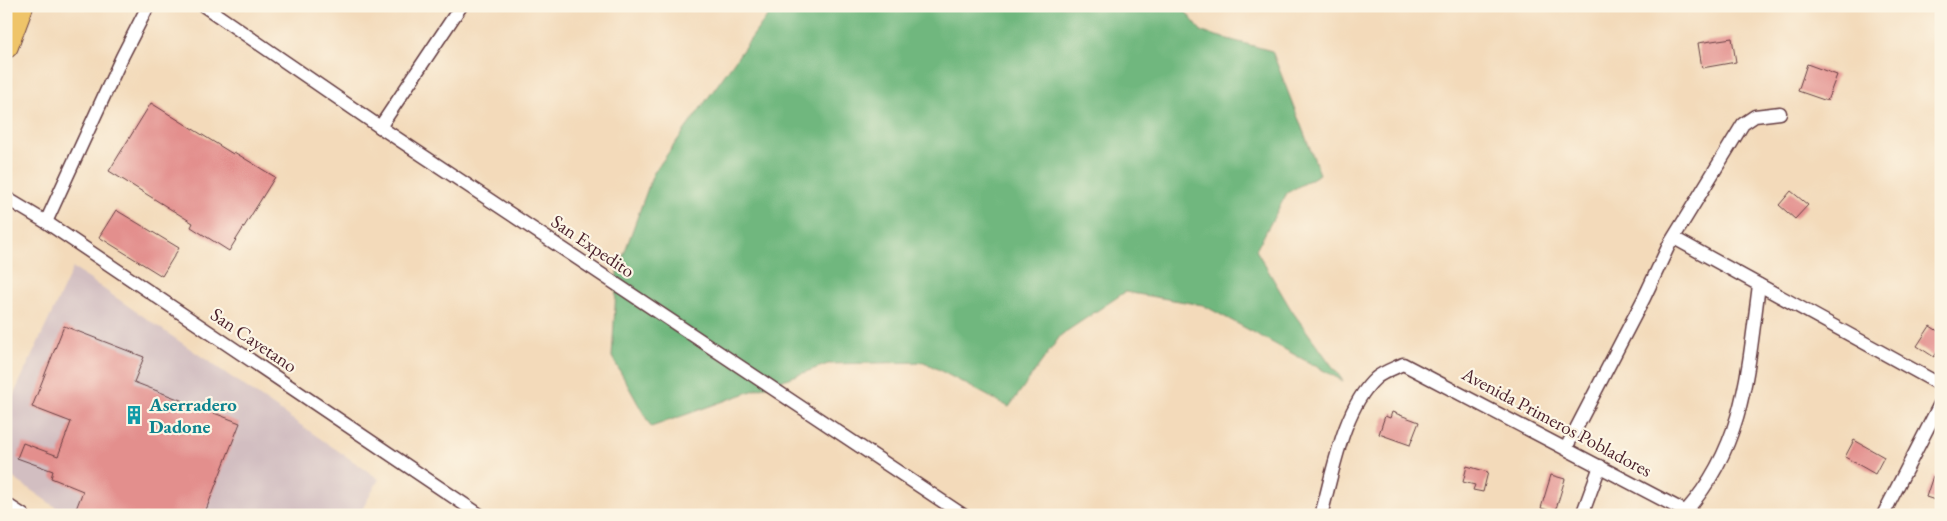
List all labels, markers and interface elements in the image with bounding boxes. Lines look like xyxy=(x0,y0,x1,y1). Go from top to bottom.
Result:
street label: San Expedito xyxy=(546,209,640,283)
street label: San Cayetano xyxy=(206,302,302,378)
street label: Avenida Primeros Pobladores xyxy=(1457,361,1656,483)
place label: Aserradero Dadone xyxy=(148,392,237,439)
building icon: Aserradero Dadone xyxy=(123,404,145,426)

